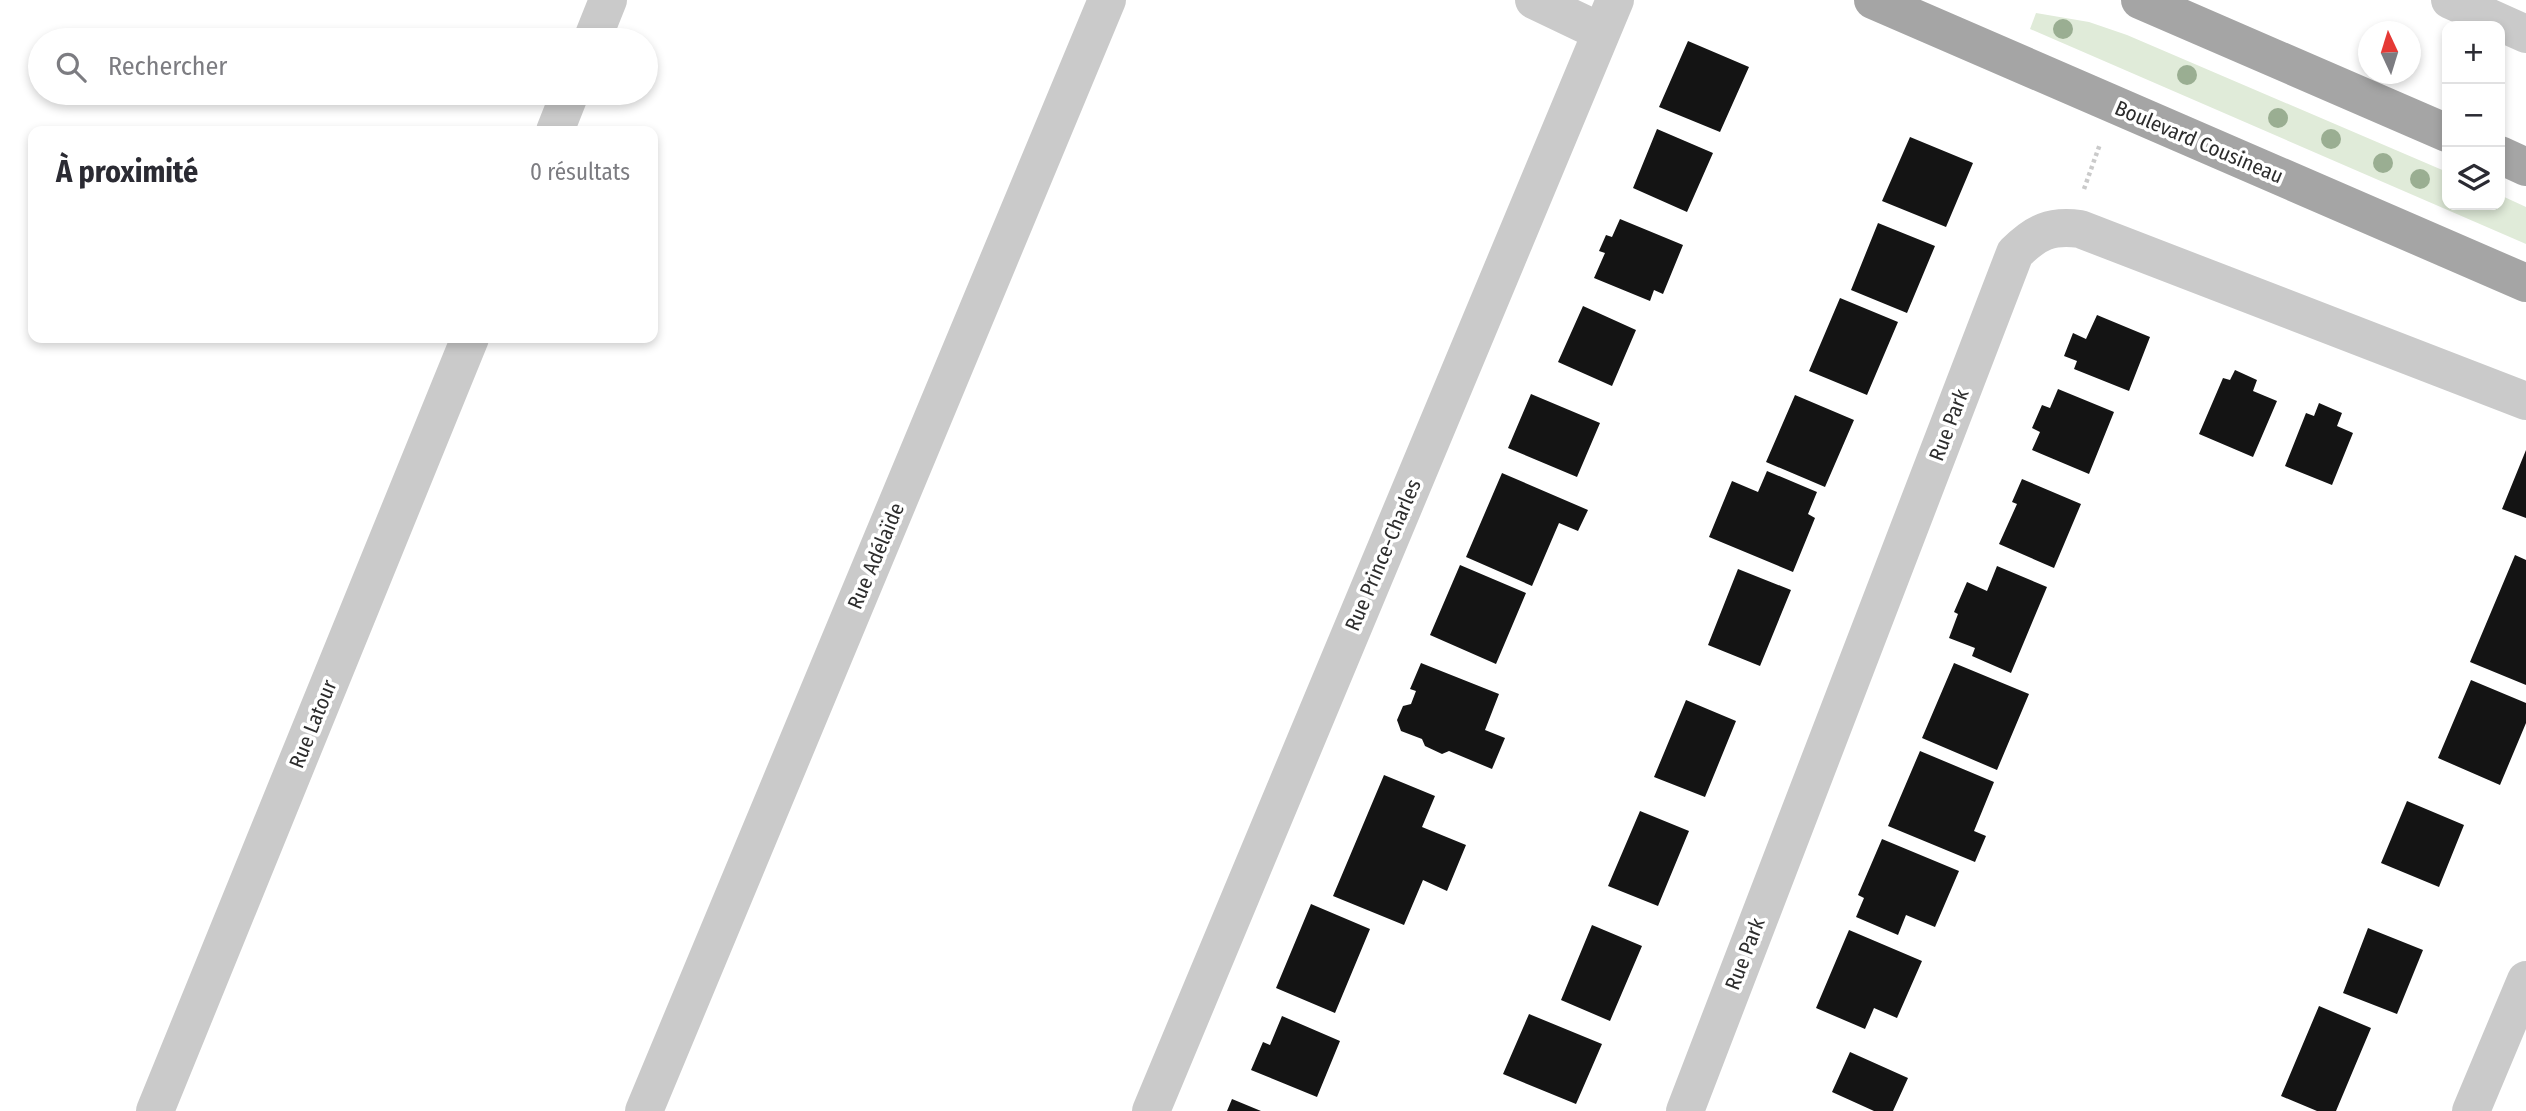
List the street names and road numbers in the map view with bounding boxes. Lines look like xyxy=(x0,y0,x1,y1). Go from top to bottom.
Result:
street label: Boulevard Cousineau xyxy=(2111,95,2287,189)
street label: Rue Park xyxy=(1923,385,1975,465)
street label: Rue Prince-Charles xyxy=(1339,475,1427,635)
street label: Rue Adélaïde xyxy=(842,499,910,613)
street label: Rue Latour xyxy=(284,675,343,772)
street label: Rue Park xyxy=(1719,914,1771,994)

